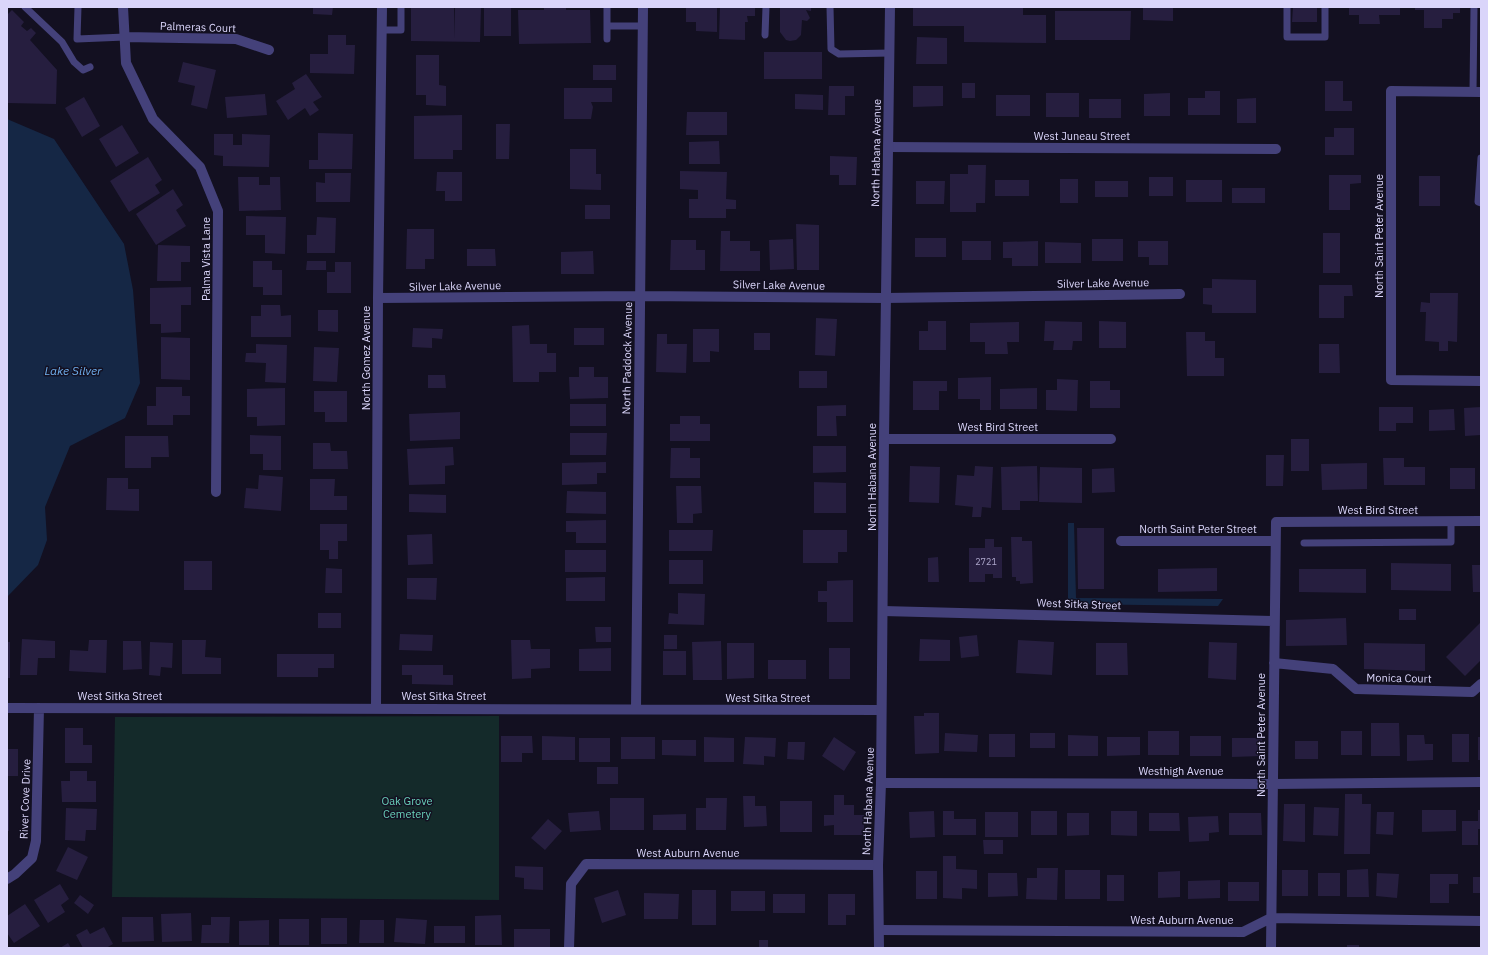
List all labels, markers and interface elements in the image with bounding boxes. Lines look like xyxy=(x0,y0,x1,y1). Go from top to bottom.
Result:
street label: Palmeras Court xyxy=(160,19,236,35)
street label: North Habana Avenue xyxy=(868,99,884,207)
street label: West Juneau Street xyxy=(1034,129,1130,143)
street label: North Saint Peter Avenue xyxy=(1372,174,1386,298)
street label: Palma Vista Lane xyxy=(199,217,213,301)
street label: Silver Lake Avenue xyxy=(1057,275,1149,291)
street label: Silver Lake Avenue xyxy=(733,277,825,293)
street label: Silver Lake Avenue xyxy=(409,278,501,294)
street label: North Paddock Avenue xyxy=(619,302,635,414)
street label: North Gomez Avenue xyxy=(359,306,373,410)
water label: Lake Silver xyxy=(44,363,102,378)
street label: West Bird Street xyxy=(958,420,1038,434)
street label: North Habana Avenue xyxy=(865,423,879,531)
street label: West Bird Street xyxy=(1338,503,1418,517)
street label: North Saint Peter Street xyxy=(1139,522,1257,536)
house number: 2721 xyxy=(975,556,997,567)
street label: West Sitka Street xyxy=(1036,596,1122,612)
street label: Monica Court xyxy=(1366,670,1432,686)
street label: North Saint Peter Avenue xyxy=(1254,673,1268,797)
street label: West Sitka Street xyxy=(78,689,163,703)
street label: West Sitka Street xyxy=(402,689,487,703)
street label: West Sitka Street xyxy=(726,691,811,705)
street label: North Habana Avenue xyxy=(859,747,877,855)
street label: River Cove Drive xyxy=(17,759,33,839)
street label: Westhigh Avenue xyxy=(1138,764,1224,778)
park label: Oak Grove Cemetery xyxy=(381,794,433,821)
street label: West Auburn Avenue xyxy=(637,846,739,860)
street label: West Auburn Avenue xyxy=(1131,913,1233,927)

